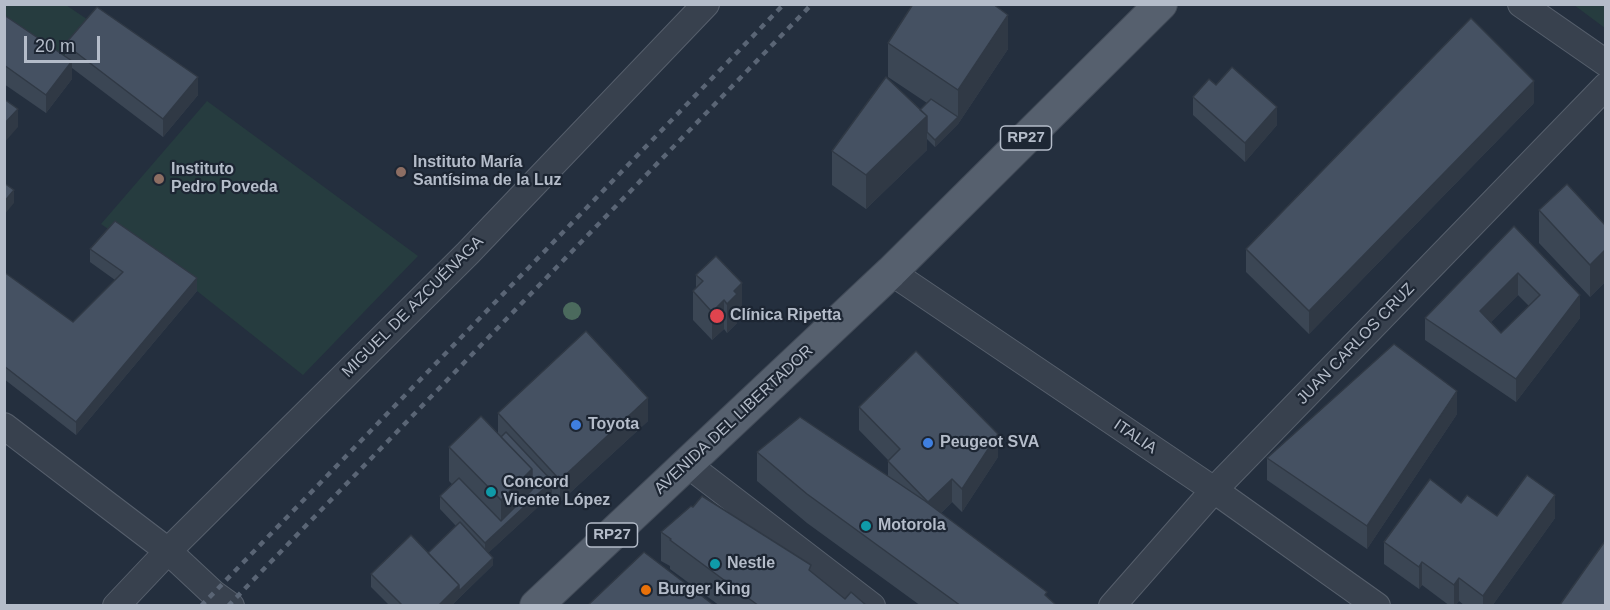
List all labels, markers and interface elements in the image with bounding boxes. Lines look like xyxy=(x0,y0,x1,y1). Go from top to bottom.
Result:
scale bar xyxy=(27,24,104,62)
text: 20 m xyxy=(35,36,75,56)
road number: RP27 xyxy=(1000,126,1052,150)
place label: Instituto María Santísima de la Luz xyxy=(413,153,561,191)
place label: Instituto Pedro Poveda xyxy=(171,160,278,198)
marker: Instituto María Santísima de la Luz xyxy=(394,165,408,179)
marker: Instituto Pedro Poveda xyxy=(152,172,166,186)
street label: MIGUEL DE AZCUÉNAGA xyxy=(338,232,488,382)
street label: JUAN CARLOS CRUZ xyxy=(1293,279,1419,409)
place label: Clínica Ripetta xyxy=(730,306,841,326)
marker: Clínica Ripetta xyxy=(708,307,726,325)
street label: AVENIDA DEL LIBERTADOR xyxy=(651,341,817,499)
place label: Toyota xyxy=(588,415,639,435)
street label: ITALIA xyxy=(1110,416,1160,458)
marker: Toyota xyxy=(569,418,583,432)
place label: Peugeot SVA xyxy=(940,433,1039,453)
marker: Peugeot SVA xyxy=(921,436,935,450)
place label: Concord Vicente López xyxy=(503,473,610,511)
marker: Concord Vicente López xyxy=(484,485,498,499)
place label: Motorola xyxy=(878,516,946,536)
marker: Motorola xyxy=(859,519,873,533)
road number: RP27 xyxy=(586,523,638,547)
place label: Nestle xyxy=(727,554,775,574)
marker: Nestle xyxy=(708,557,722,571)
place label: Burger King xyxy=(658,580,750,600)
marker: Burger King xyxy=(639,583,653,597)

